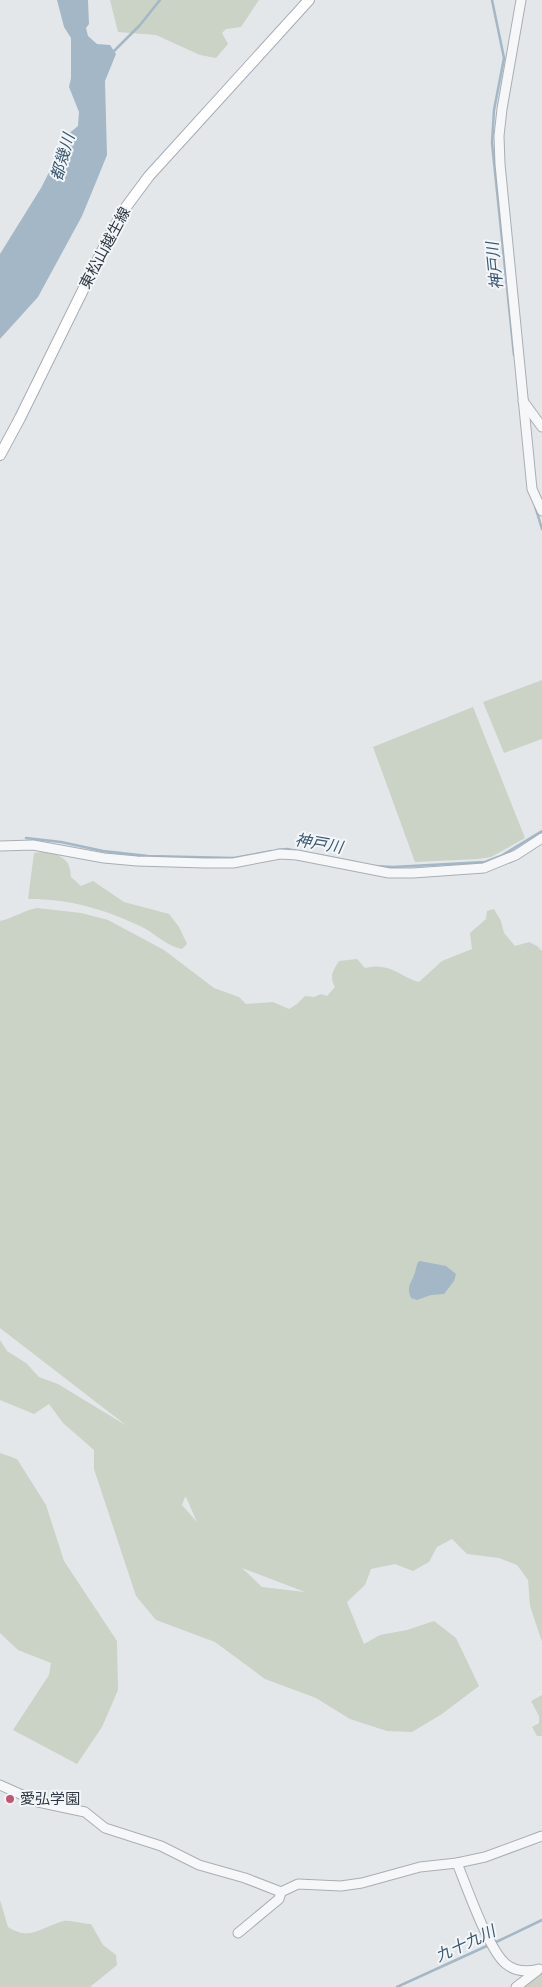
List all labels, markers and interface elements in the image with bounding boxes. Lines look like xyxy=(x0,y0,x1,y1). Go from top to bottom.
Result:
water label: 都幾川 xyxy=(47,130,79,183)
street label: 東松山越生線 xyxy=(76,204,134,292)
water label: 神戸川 xyxy=(482,239,506,291)
water label: 神戸川 xyxy=(294,830,346,857)
place label: 愛弘学園 xyxy=(20,1790,80,1808)
marker: 愛弘学園 xyxy=(4,1793,16,1805)
water label: 九十九川 xyxy=(432,1920,500,1966)

